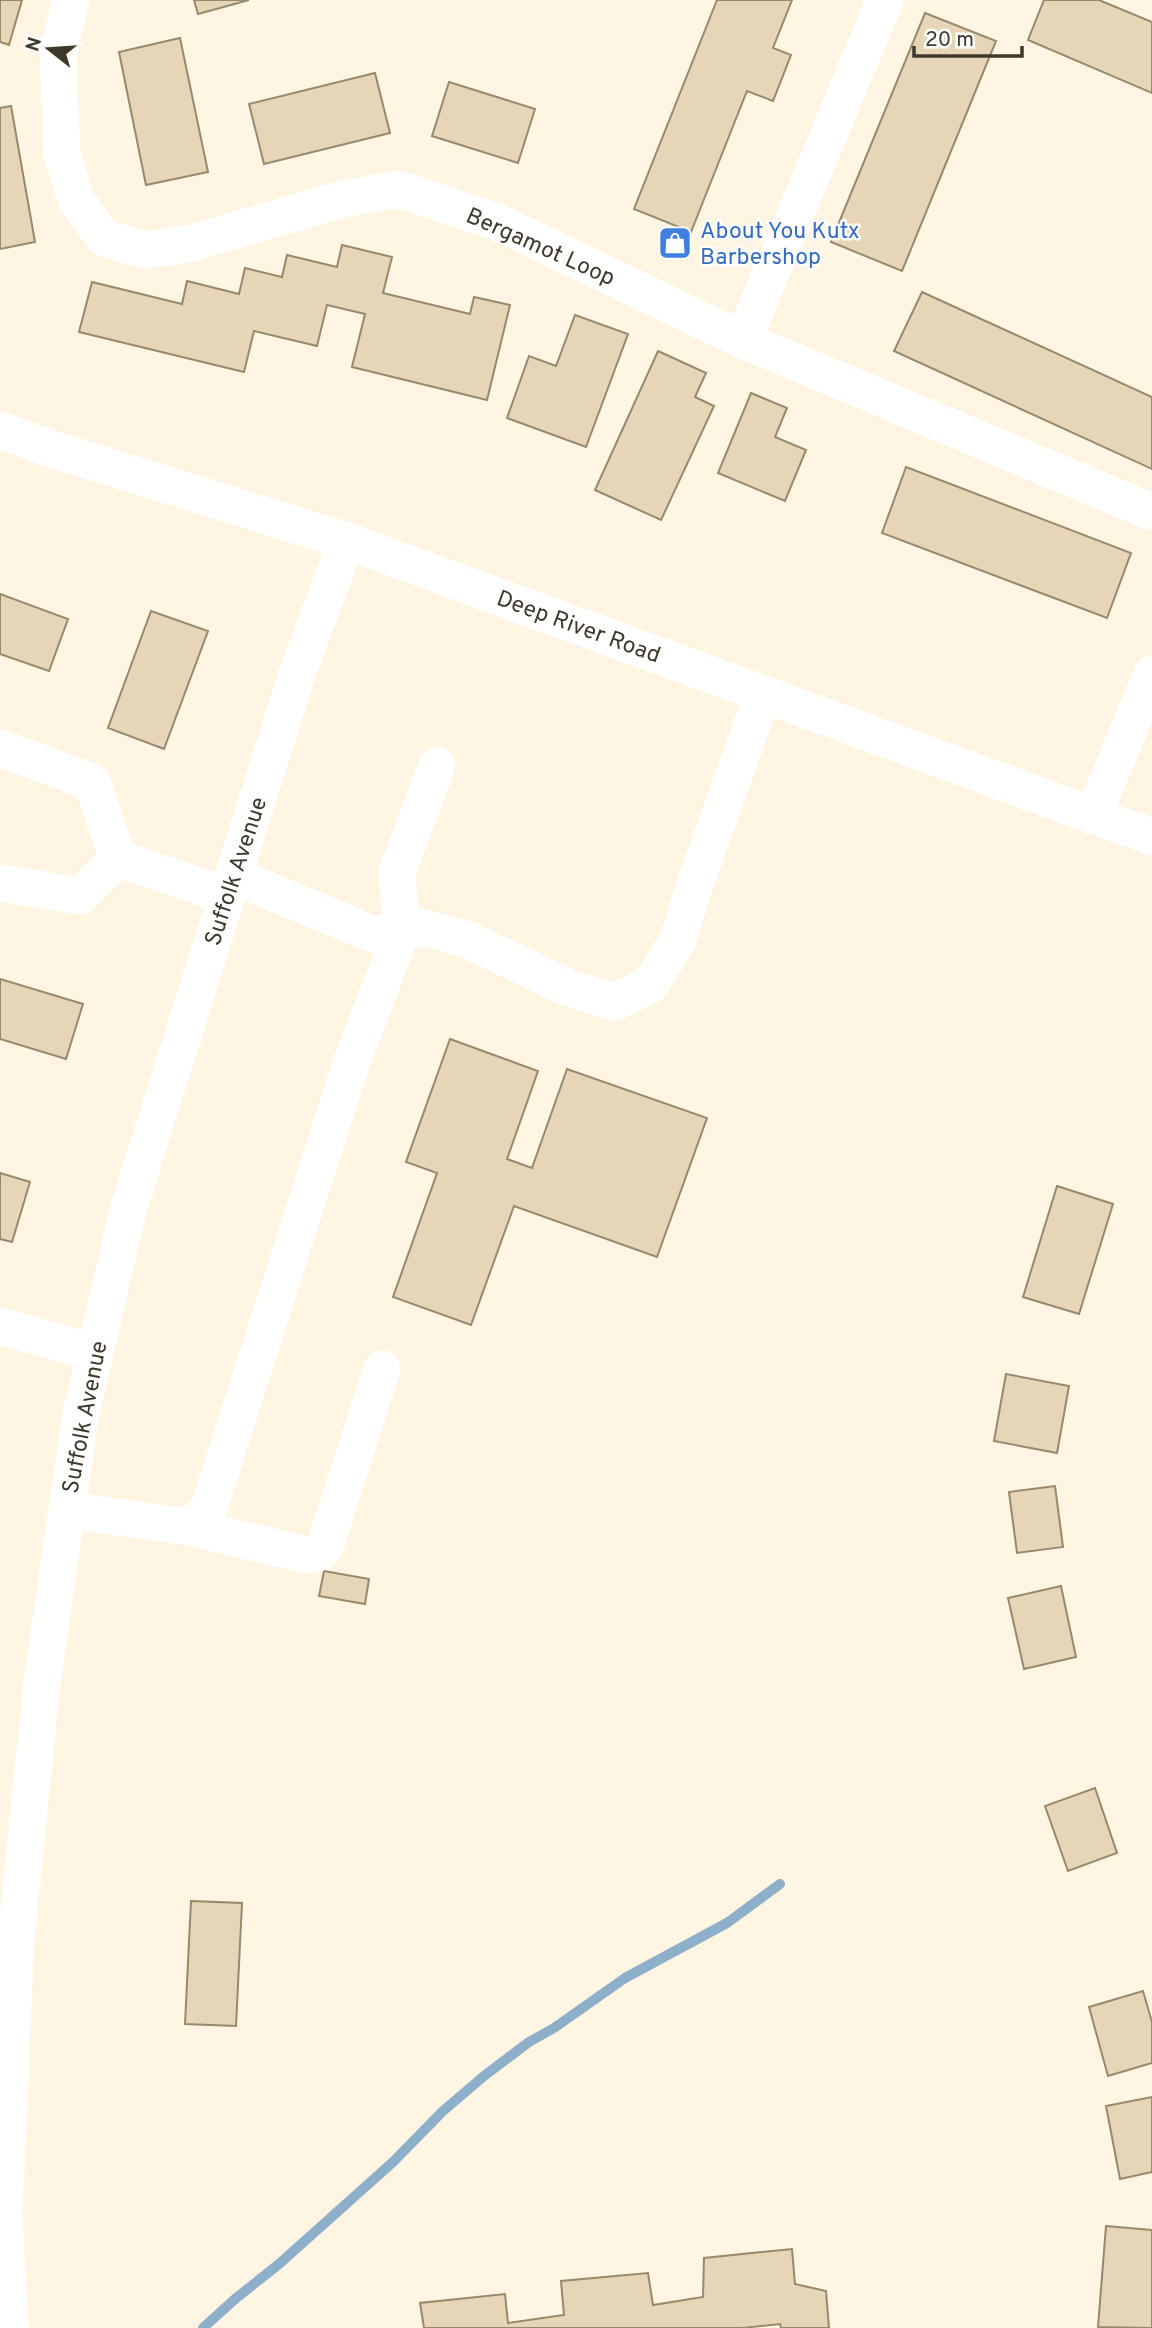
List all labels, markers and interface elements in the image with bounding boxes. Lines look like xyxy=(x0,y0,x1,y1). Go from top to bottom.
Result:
north arrow xyxy=(14,14,84,84)
scale bar xyxy=(914,14,1023,58)
text: 20 m xyxy=(925,27,974,54)
text: N xyxy=(21,35,48,55)
street label: Bergamot Loop xyxy=(461,202,619,294)
place label: About You Kutx Barbershop xyxy=(700,218,860,273)
shop icon: About You Kutx Barbershop xyxy=(656,224,694,262)
street label: Deep River Road xyxy=(492,585,664,671)
street label: Suffolk Avenue xyxy=(200,794,275,950)
street label: Suffolk Avenue xyxy=(57,1339,115,1496)

